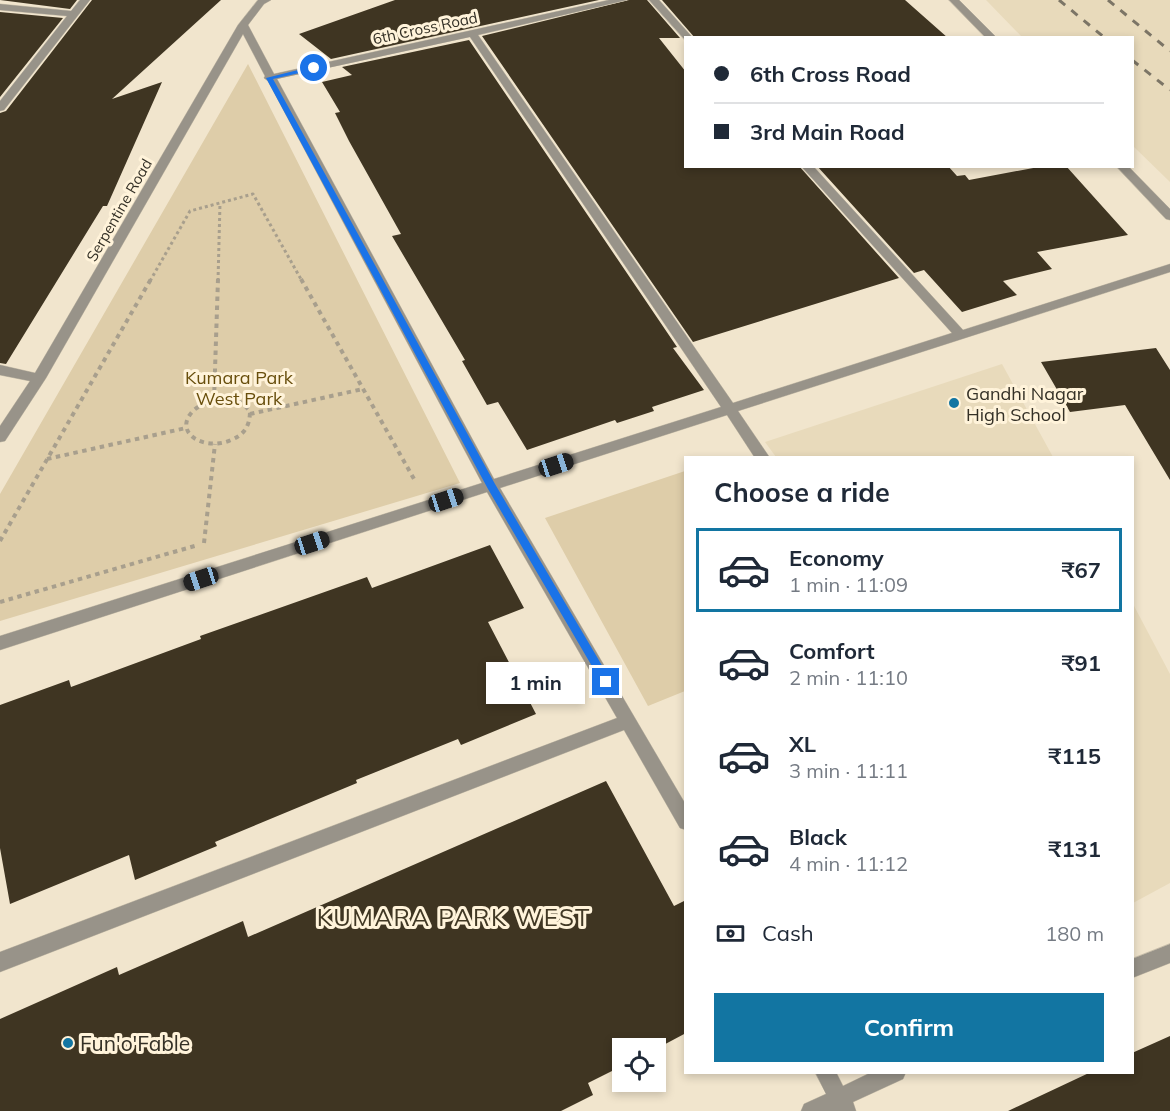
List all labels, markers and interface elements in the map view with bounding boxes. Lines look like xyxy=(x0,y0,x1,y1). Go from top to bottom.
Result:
street label: 6th Cross Road xyxy=(371,8,479,48)
route start xyxy=(300,54,327,81)
text: 6th Cross Road xyxy=(750,60,911,88)
text: 3rd Main Road xyxy=(750,118,905,146)
street label: Serpentine Road xyxy=(82,155,156,265)
park label: Kumara Park West Park xyxy=(185,366,294,410)
place label: Gandhi Nagar High School xyxy=(966,382,1084,426)
marker: Gandhi Nagar High School xyxy=(947,396,961,410)
car xyxy=(536,451,576,479)
text: Choose a ride xyxy=(714,475,890,509)
car xyxy=(426,486,466,514)
car xyxy=(292,529,332,557)
icon: car xyxy=(717,543,771,597)
text: Economy xyxy=(789,544,884,572)
text: ₹67 xyxy=(1061,556,1101,584)
car xyxy=(181,565,221,593)
text: 1 min · 11:09 xyxy=(789,572,908,597)
icon: car xyxy=(717,636,771,690)
text: Comfort xyxy=(789,637,875,665)
text: ₹91 xyxy=(1061,649,1101,677)
callout: 1 min xyxy=(486,661,585,703)
text: 2 min · 11:10 xyxy=(789,665,908,690)
route end xyxy=(592,668,619,695)
text: 1 min xyxy=(509,670,562,695)
icon: car xyxy=(717,729,771,783)
text: XL xyxy=(789,730,816,758)
text: ₹115 xyxy=(1048,742,1101,770)
text: 3 min · 11:11 xyxy=(789,758,908,783)
icon: car xyxy=(717,822,771,876)
text: Black xyxy=(789,823,847,851)
text: ₹131 xyxy=(1048,835,1101,863)
text: 4 min · 11:12 xyxy=(789,851,908,876)
district label: KUMARA PARK WEST xyxy=(317,902,591,932)
icon: cash xyxy=(714,917,747,950)
text: Cash xyxy=(762,919,814,947)
text: 180 m xyxy=(1045,921,1104,946)
button: Confirm xyxy=(714,993,1104,1062)
place label: Fun'o'Fable xyxy=(80,1030,190,1056)
marker: Fun'o'Fable xyxy=(61,1036,75,1050)
map controls xyxy=(612,1038,666,1092)
button: locate xyxy=(612,1038,666,1092)

